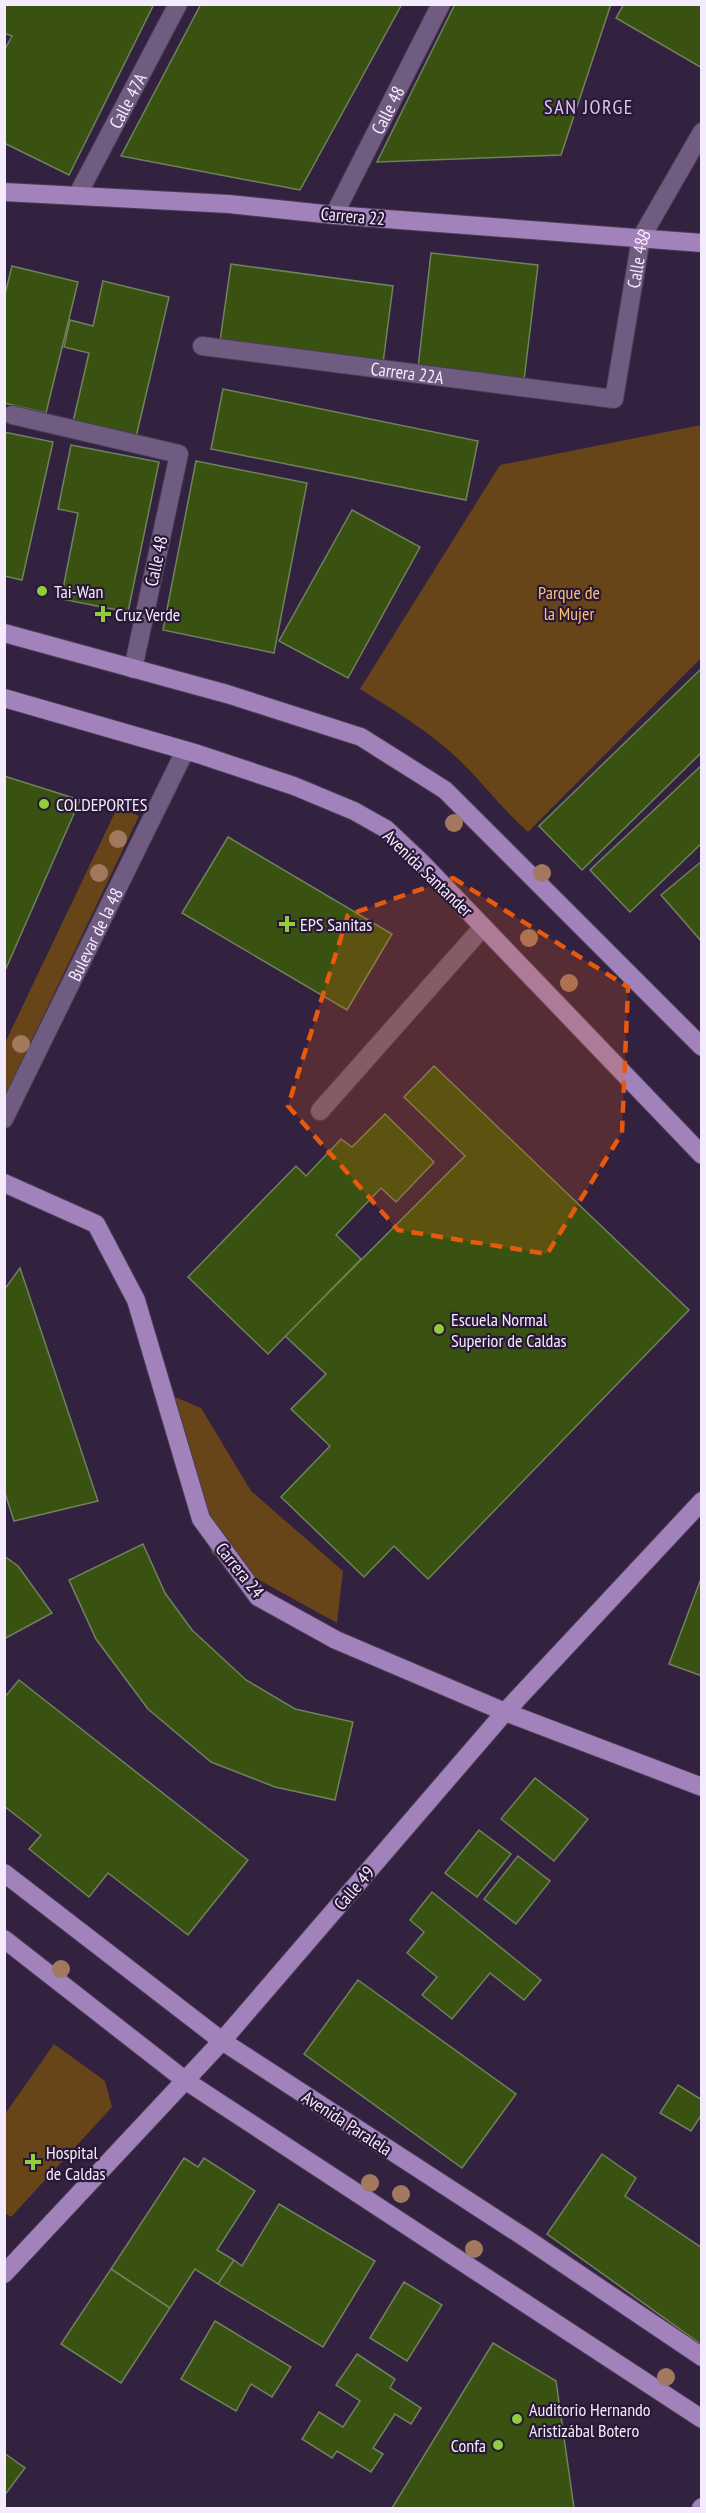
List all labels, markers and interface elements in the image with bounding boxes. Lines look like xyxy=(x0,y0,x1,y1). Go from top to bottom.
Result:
street label: Calle 47A xyxy=(103,68,151,132)
street label: Calle 48 xyxy=(366,82,409,138)
district label: SAN JORGE xyxy=(544,94,634,120)
street label: Carrera 22 xyxy=(320,202,386,230)
street label: Calle 48B xyxy=(621,224,656,290)
street label: Carrera 22A xyxy=(370,356,446,389)
street label: Calle 48 xyxy=(139,534,173,588)
place label: Tai-Wan xyxy=(54,580,103,603)
park label: Parque de la Mujer xyxy=(538,581,600,625)
marker: Tai-Wan xyxy=(35,584,49,598)
place label: Cruz Verde xyxy=(115,603,180,626)
marker: Cruz Verde xyxy=(96,607,110,621)
place label: COLDEPORTES xyxy=(56,793,148,816)
marker: COLDEPORTES xyxy=(37,797,51,811)
street label: Avenida Santander xyxy=(378,824,478,922)
street label: Bulevar de la 48 xyxy=(62,884,128,985)
place label: EPS Sanitas xyxy=(300,913,372,936)
marker: EPS Sanitas xyxy=(278,915,296,933)
place label: Escuela Normal Superior de Caldas xyxy=(451,1308,567,1352)
marker: Escuela Normal Superior de Caldas xyxy=(432,1322,446,1336)
street label: Carrera 24 xyxy=(211,1538,269,1602)
street label: Calle 49 xyxy=(329,1861,379,1915)
street label: Avenida Paralela xyxy=(298,2085,396,2161)
place label: Hospital de Caldas xyxy=(46,2141,106,2185)
marker: Hospital de Caldas xyxy=(24,2153,42,2171)
place label: Auditorio Hernando Aristizábal Botero xyxy=(529,2398,651,2442)
marker: Auditorio Hernando Aristizábal Botero xyxy=(510,2412,524,2426)
place label: Confa xyxy=(451,2434,486,2457)
marker: Confa xyxy=(491,2438,505,2452)

